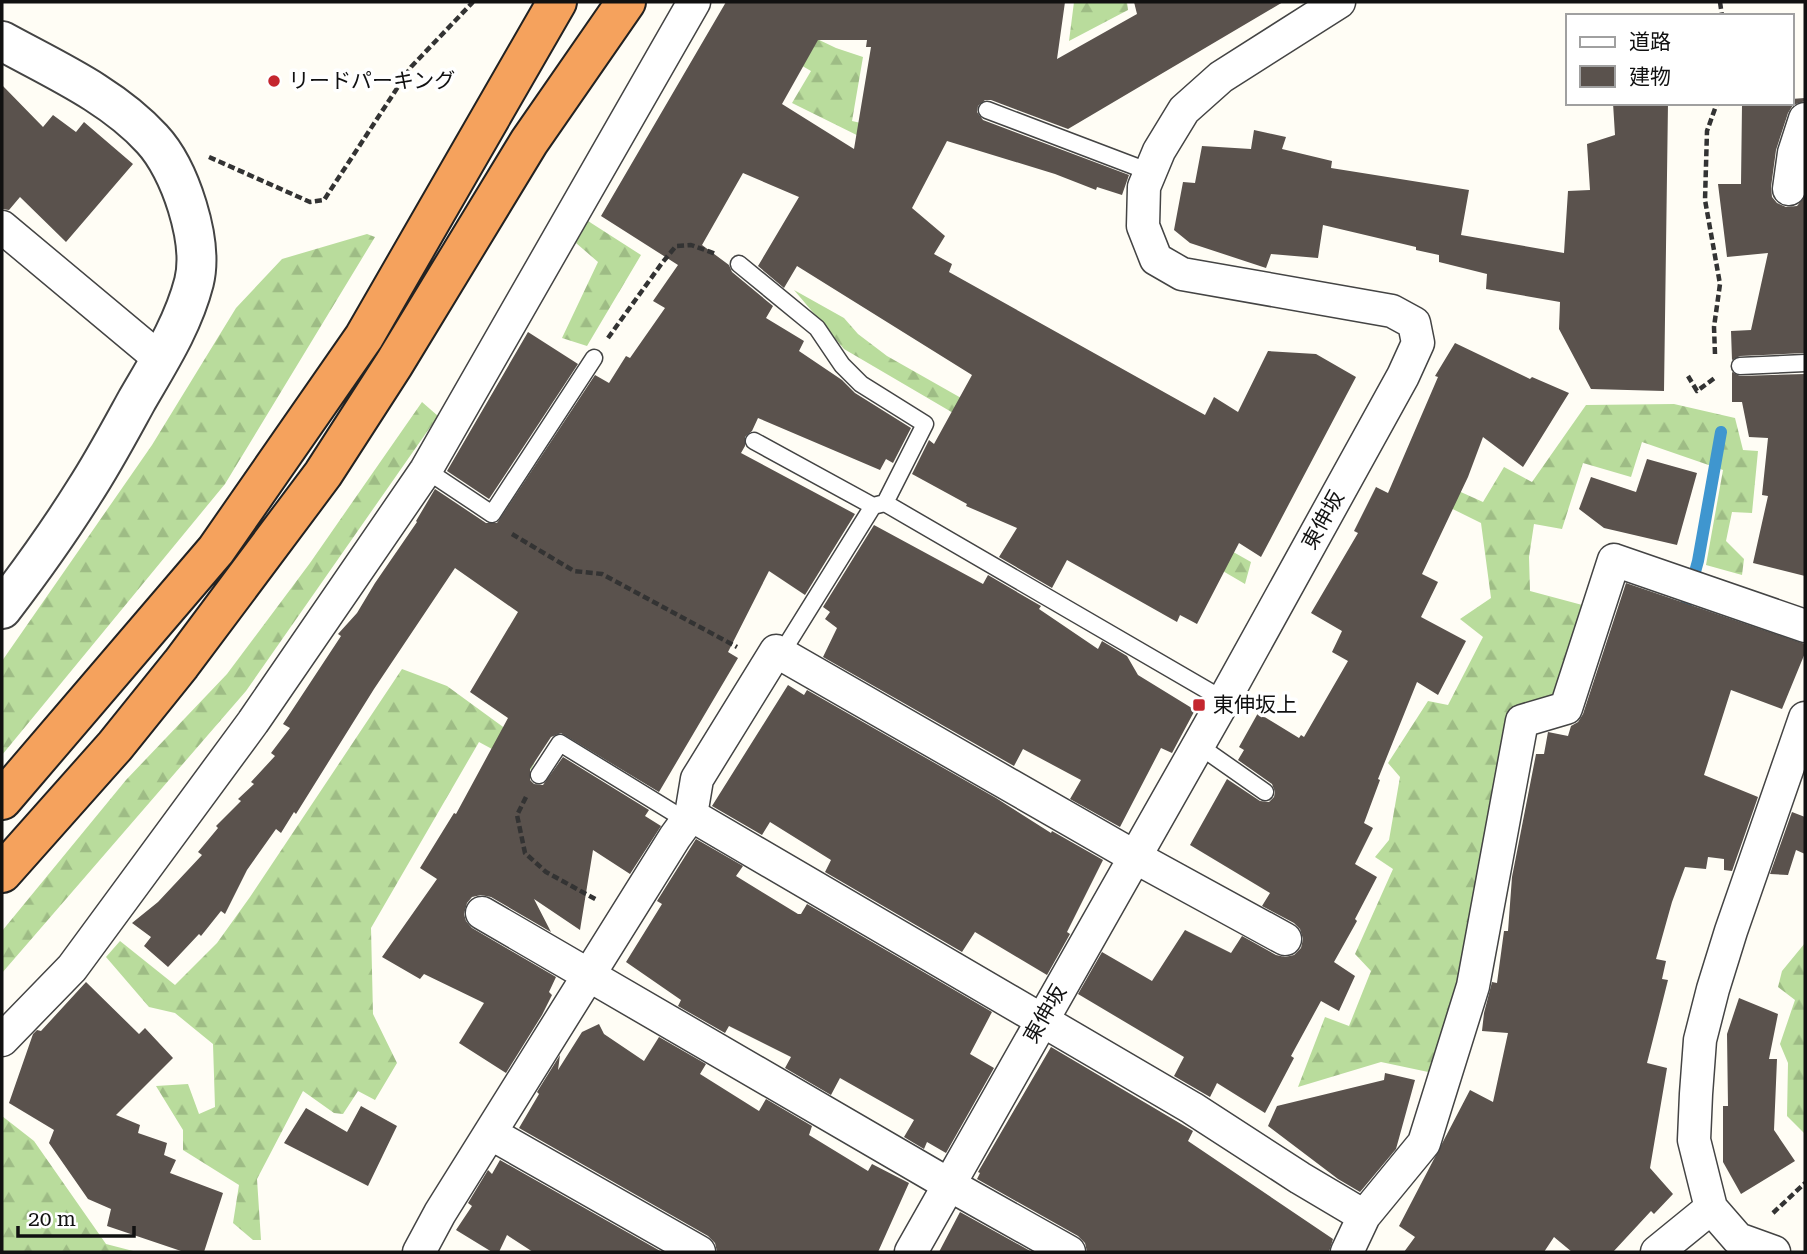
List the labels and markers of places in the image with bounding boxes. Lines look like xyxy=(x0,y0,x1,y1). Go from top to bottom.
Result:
place label: リードパーキング xyxy=(288,69,455,93)
marker: リードパーキング xyxy=(266,73,282,89)
place label: 東伸坂上 xyxy=(1213,693,1297,717)
marker: 東伸坂上 xyxy=(1191,697,1207,713)

